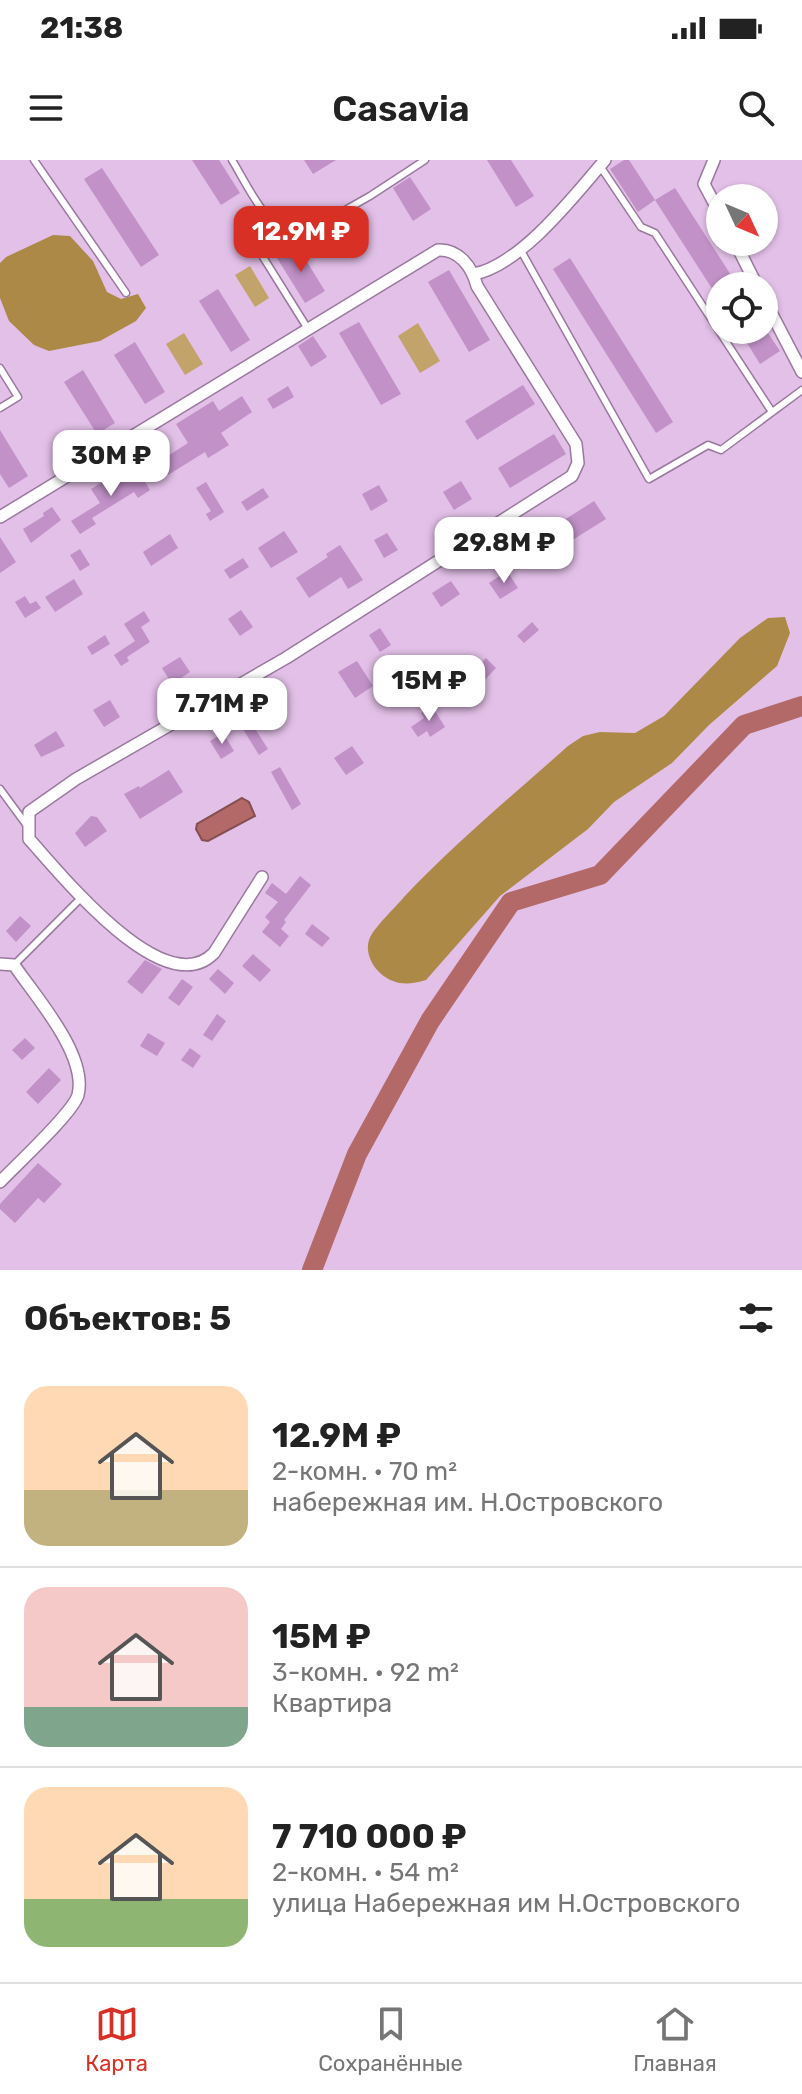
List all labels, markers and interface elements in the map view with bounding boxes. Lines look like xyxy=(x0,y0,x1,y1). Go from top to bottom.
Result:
text: 21:38 xyxy=(40,10,123,46)
icon: menu xyxy=(24,86,68,130)
icon: search xyxy=(734,86,778,130)
text: Casavia xyxy=(332,87,470,130)
north arrow xyxy=(706,184,778,256)
map controls xyxy=(706,184,778,344)
pin: 12.9M ₽ xyxy=(227,206,375,274)
text: 12.9M ₽ xyxy=(252,216,350,247)
button: locate xyxy=(706,272,778,344)
pin: 30M ₽ xyxy=(55,430,167,498)
text: 30M ₽ xyxy=(71,440,151,471)
pin: 29.8M ₽ xyxy=(430,517,578,585)
text: 29.8M ₽ xyxy=(453,527,555,558)
pin: 15M ₽ xyxy=(373,655,485,723)
text: 15M ₽ xyxy=(391,665,467,696)
pin: 7.71M ₽ xyxy=(148,678,296,746)
text: 7.71M ₽ xyxy=(175,688,269,719)
icon: filters xyxy=(734,1296,778,1340)
text: Объектов: 5 xyxy=(24,1298,231,1339)
text: 12.9M ₽ xyxy=(272,1415,401,1456)
icon: home xyxy=(88,1418,184,1514)
text: 2-комн. · 70 m² xyxy=(272,1456,457,1487)
text: набережная им. Н.Островского xyxy=(272,1487,663,1518)
text: 15M ₽ xyxy=(272,1616,371,1657)
icon: home xyxy=(88,1619,184,1715)
text: 3-комн. · 92 m² xyxy=(272,1657,459,1688)
text: Квартира xyxy=(272,1688,392,1719)
text: 7 710 000 ₽ xyxy=(272,1816,467,1857)
icon: home xyxy=(88,1819,184,1915)
text: 2-комн. · 54 m² xyxy=(272,1857,459,1888)
text: улица Набережная им Н.Островского xyxy=(272,1888,740,1919)
tab: Карта xyxy=(85,2002,148,2077)
tab: Сохранённые xyxy=(318,2002,463,2077)
tab: Главная xyxy=(633,2002,717,2077)

